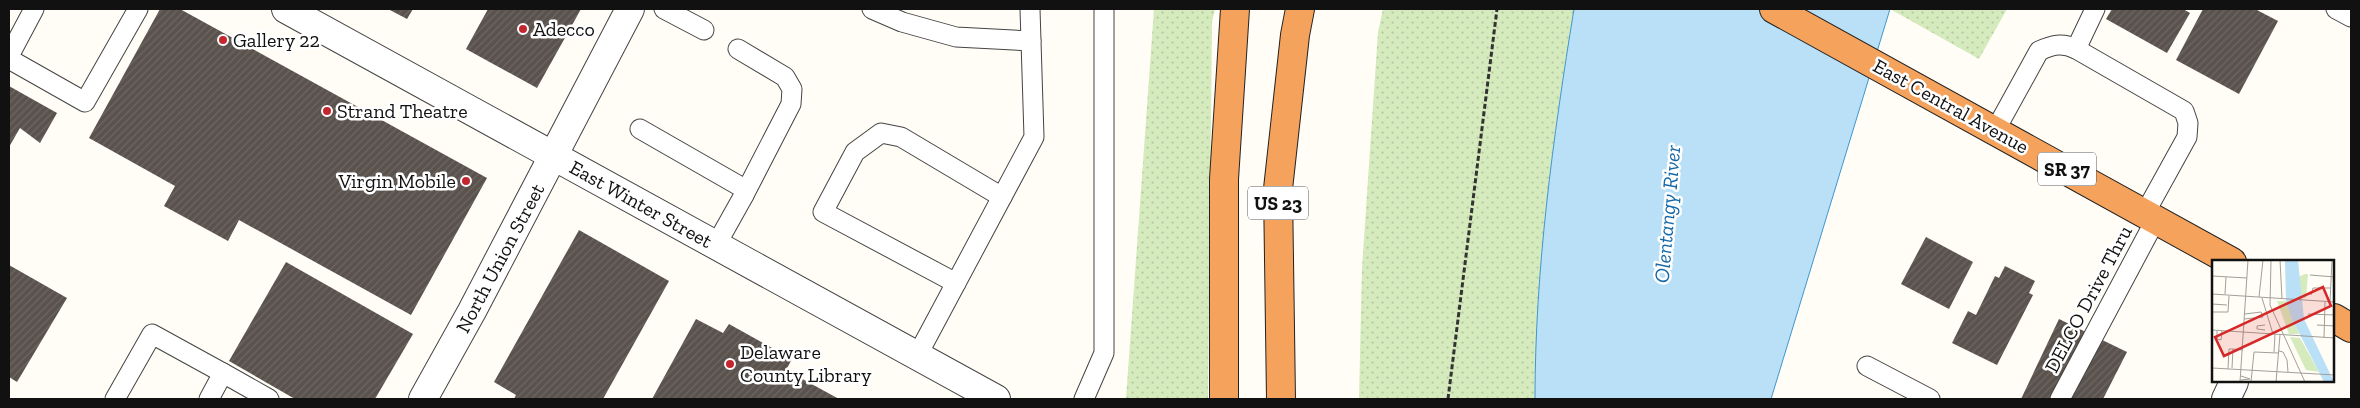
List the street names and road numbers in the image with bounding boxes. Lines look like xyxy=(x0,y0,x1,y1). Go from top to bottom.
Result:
street label: East Central Avenue xyxy=(1869,53,2033,159)
road number: SR 37 xyxy=(2038,152,2096,185)
street label: East Winter Street xyxy=(566,155,717,253)
street label: North Union Street xyxy=(450,179,550,337)
road number: US 23 xyxy=(1248,187,1308,220)
street label: DELCO Drive Thru xyxy=(2039,221,2137,377)

